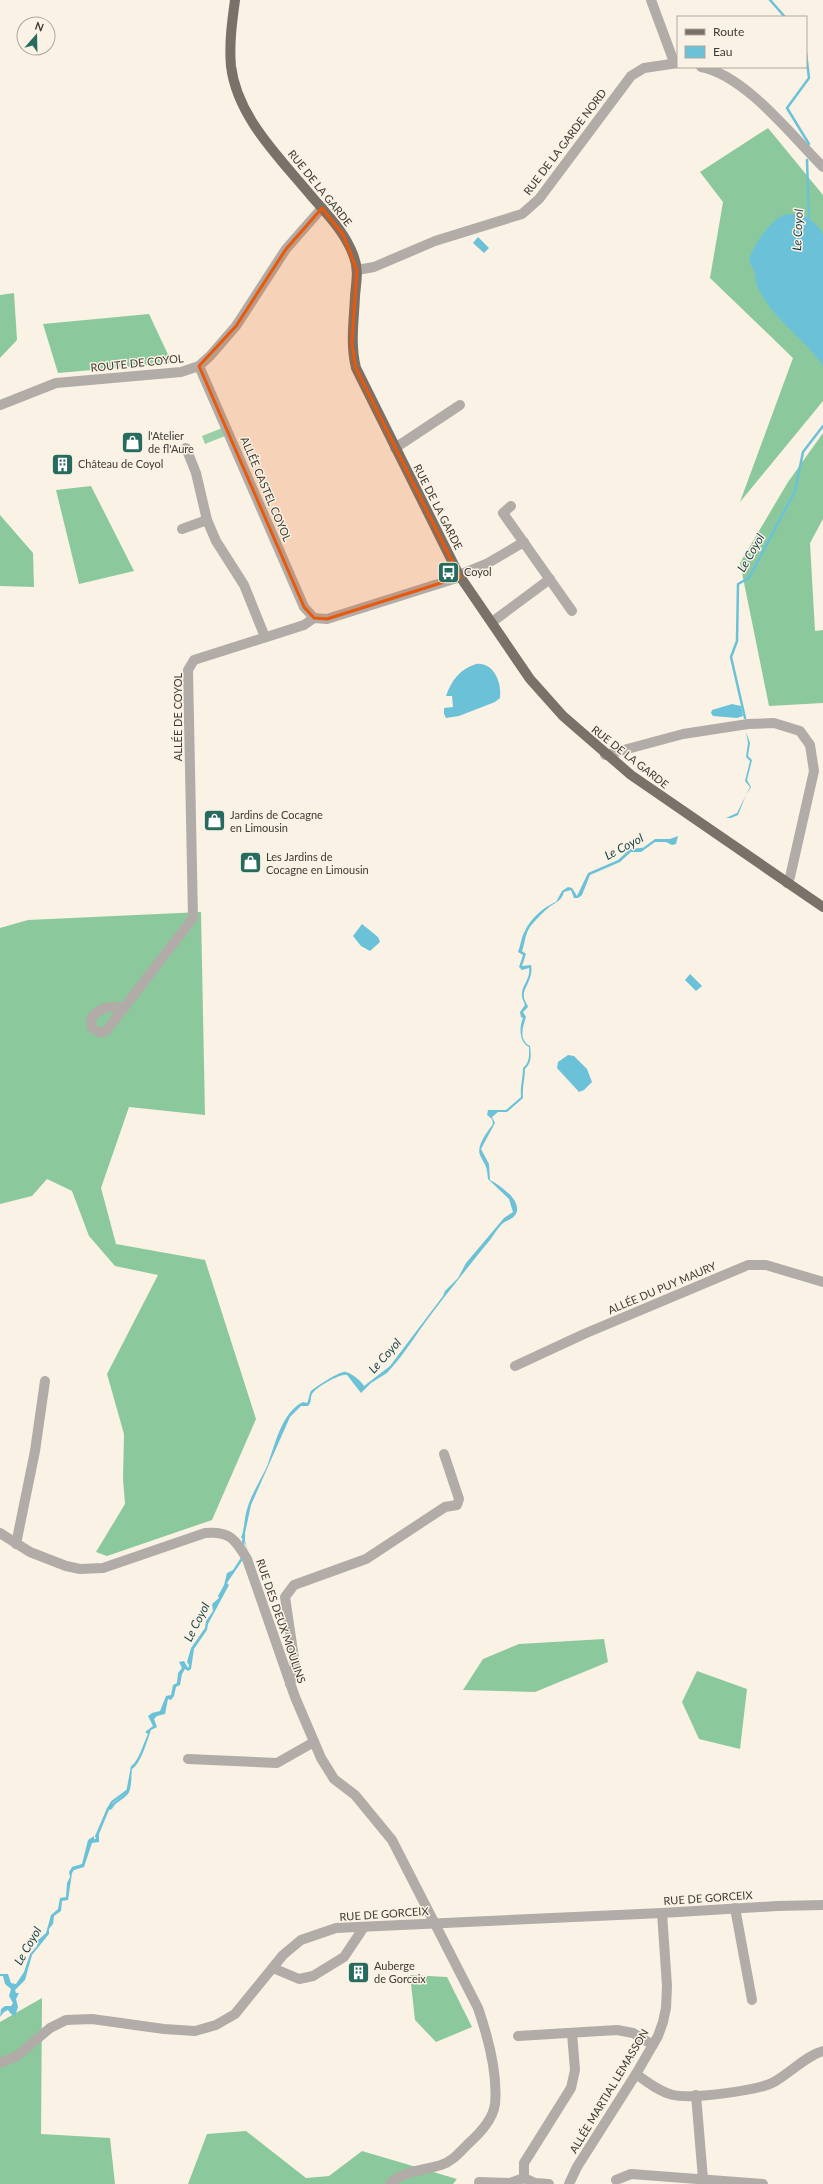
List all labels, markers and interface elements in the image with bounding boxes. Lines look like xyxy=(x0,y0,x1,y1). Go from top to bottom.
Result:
north arrow xyxy=(16,16,56,56)
legend xyxy=(677,16,807,68)
text: N xyxy=(33,19,46,34)
text: Route xyxy=(713,24,744,39)
text: Eau xyxy=(713,44,733,59)
street label: RUE DE LA GARDE NORD xyxy=(520,86,609,197)
street label: RUE DE LA GARDE xyxy=(286,147,355,228)
water label: Le Coyol xyxy=(789,208,806,251)
street label: ROUTE DE COYOL xyxy=(90,351,184,374)
shop icon: l'Atelier de fl'Aure xyxy=(120,429,146,455)
place label: l'Atelier de fl'Aure xyxy=(148,429,194,455)
street label: ALLÉE CASTEL COYOL xyxy=(238,434,295,543)
building icon: Château de Coyol xyxy=(50,451,76,477)
place label: Château de Coyol xyxy=(78,457,163,470)
street label: RUE DE LA GARDE xyxy=(411,462,466,552)
water label: Le Coyol xyxy=(734,531,768,575)
bus stop icon: Coyol xyxy=(436,559,462,585)
place label: Coyol xyxy=(464,565,492,578)
street label: ALLÉE DE COYOL xyxy=(171,673,184,761)
street label: RUE DE LA GARDE xyxy=(589,722,671,791)
shop icon: Jardins de Cocagne en Limousin xyxy=(202,808,228,834)
place label: Jardins de Cocagne en Limousin xyxy=(230,808,323,834)
water label: Le Coyol xyxy=(602,830,646,863)
shop icon: Les Jardins de Cocagne en Limousin xyxy=(238,850,264,876)
place label: Les Jardins de Cocagne en Limousin xyxy=(266,850,369,876)
street label: ALLÉE DU PUY MAURY xyxy=(606,1259,718,1316)
water label: Le Coyol xyxy=(365,1335,404,1376)
street label: RUE DES DEUX MOULINS xyxy=(254,1557,309,1685)
water label: Le Coyol xyxy=(180,1600,213,1644)
street label: RUE DE GORCEIX xyxy=(663,1888,754,1907)
street label: RUE DE GORCEIX xyxy=(339,1904,430,1923)
water label: Le Coyol xyxy=(11,1924,45,1968)
building icon: Auberge de Gorceix xyxy=(345,1959,371,1985)
place label: Auberge de Gorceix xyxy=(374,1959,426,1985)
street label: ALLÉE MARTIAL LEMASSON xyxy=(566,2026,651,2155)

